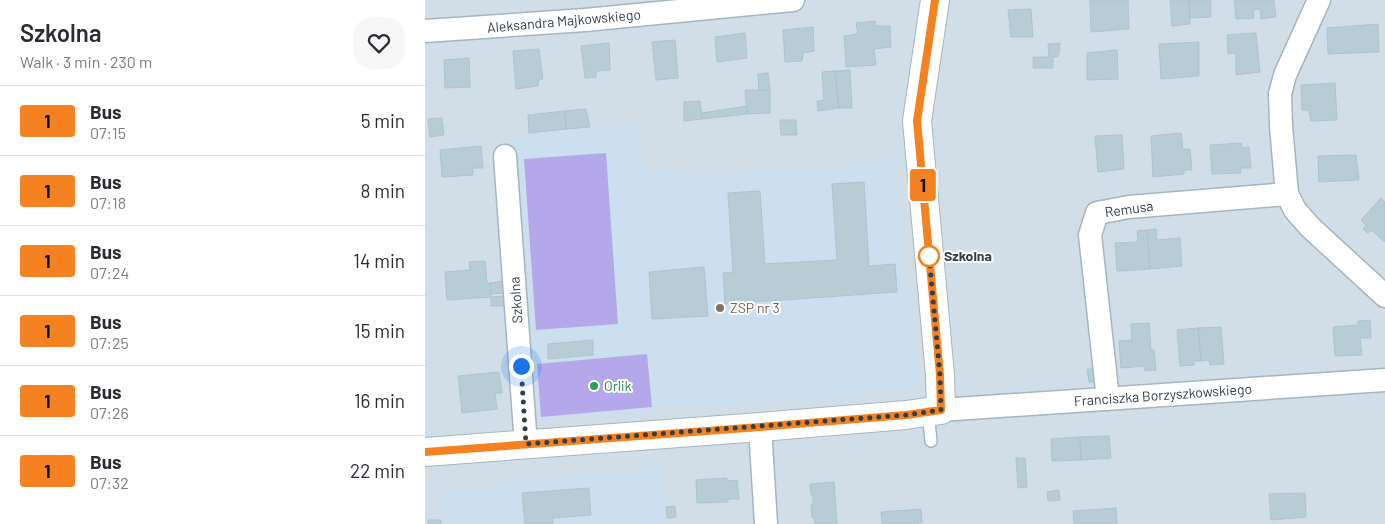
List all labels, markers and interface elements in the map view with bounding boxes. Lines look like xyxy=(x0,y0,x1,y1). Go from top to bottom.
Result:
street label: Aleksandra Majkowskiego xyxy=(486,5,642,36)
button: heart xyxy=(353,17,405,69)
text: Szkolna xyxy=(20,18,101,47)
text: Walk · 3 min · 230 m xyxy=(20,52,152,71)
text: Bus xyxy=(90,100,122,123)
text: 5 min xyxy=(361,109,405,132)
text: 1 xyxy=(44,110,51,132)
text: 07:15 xyxy=(90,123,126,142)
line badge: 1 xyxy=(907,169,939,201)
text: Bus xyxy=(90,170,122,193)
text: 1 xyxy=(920,174,926,196)
text: 8 min xyxy=(361,179,405,202)
text: 1 xyxy=(44,180,51,202)
text: 07:18 xyxy=(90,193,126,212)
street label: Remusa xyxy=(1104,197,1154,220)
text: Bus xyxy=(90,240,122,263)
marker: Szkolna xyxy=(918,245,940,267)
place label: Szkolna xyxy=(944,247,992,264)
text: 14 min xyxy=(353,249,405,272)
text: 1 xyxy=(44,250,51,272)
text: 07:24 xyxy=(90,263,129,282)
street label: Szkolna xyxy=(505,276,526,324)
place label: ZSP nr 3 xyxy=(730,299,780,316)
marker: ZSP nr 3 xyxy=(714,302,726,314)
text: Bus xyxy=(90,310,122,333)
text: 15 min xyxy=(354,319,405,342)
text: 1 xyxy=(44,320,51,342)
text: 07:25 xyxy=(90,333,129,352)
your location xyxy=(509,354,534,379)
place label: Orlik xyxy=(604,377,632,394)
text: Bus xyxy=(90,380,122,403)
marker: Orlik xyxy=(588,380,600,392)
street label: Franciszka Borzyszkowskiego xyxy=(1073,380,1253,409)
text: 16 min xyxy=(354,389,405,412)
text: 1 xyxy=(44,390,51,412)
text: 07:26 xyxy=(90,403,129,422)
text: Bus xyxy=(90,450,122,473)
text: 22 min xyxy=(350,459,405,482)
text: 1 xyxy=(44,460,51,482)
text: 07:32 xyxy=(90,473,129,492)

